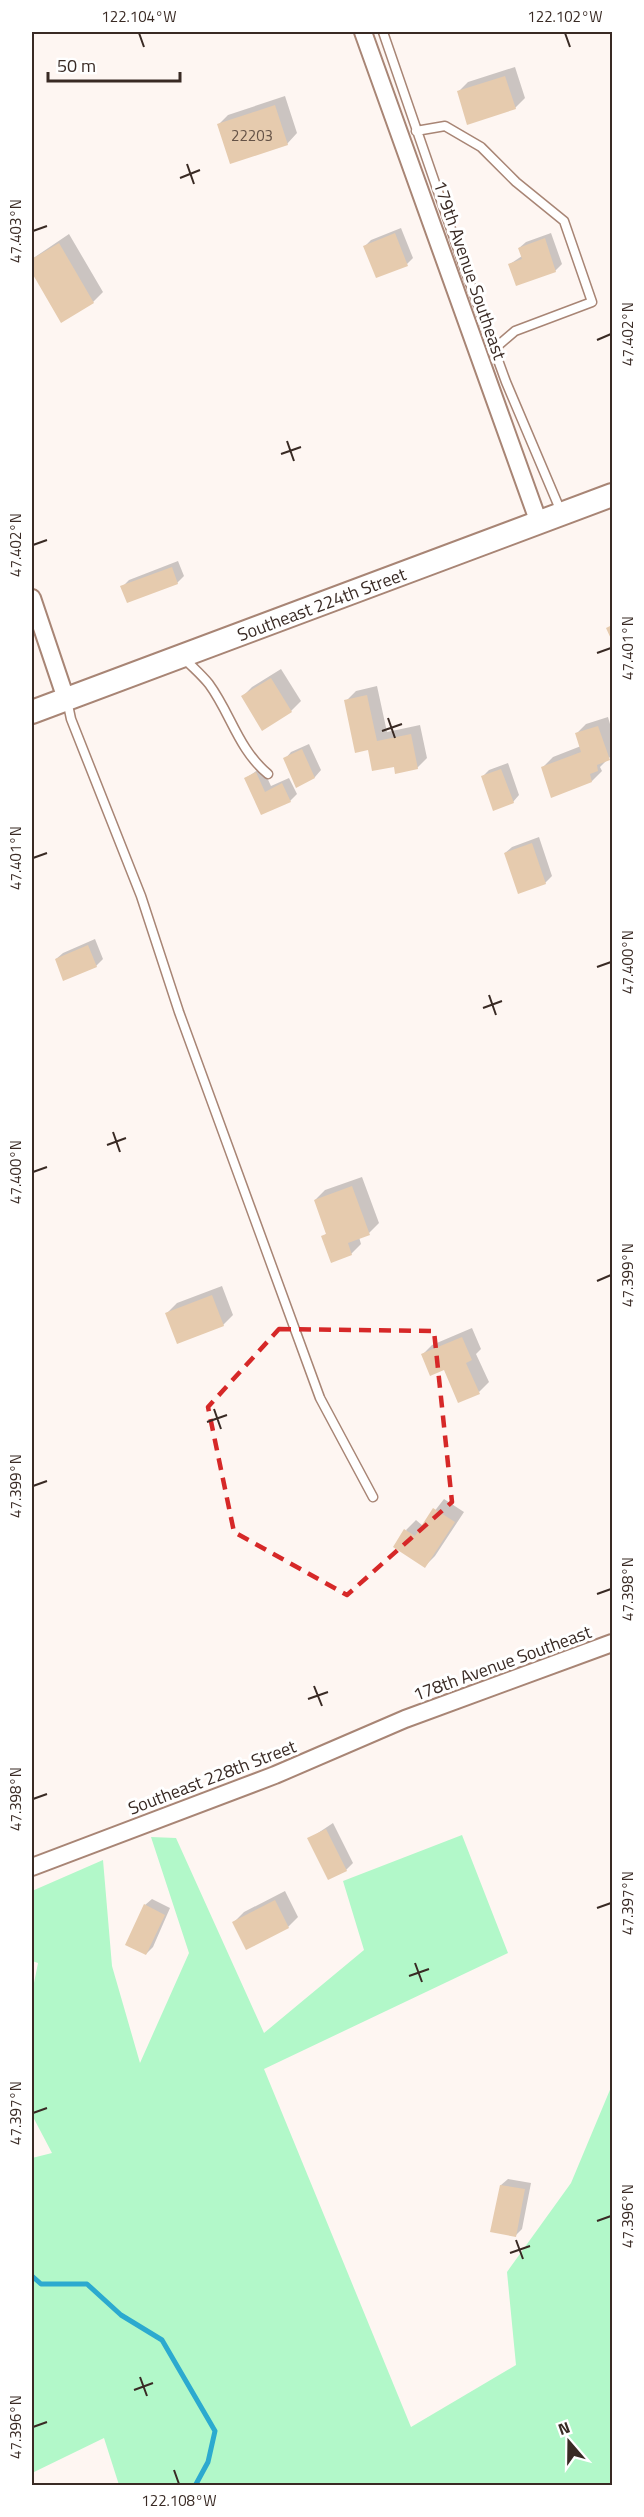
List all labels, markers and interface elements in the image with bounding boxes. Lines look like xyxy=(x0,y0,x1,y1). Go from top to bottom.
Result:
text: 122.104°W xyxy=(101,5,177,28)
text: 122.102°W xyxy=(527,5,603,28)
scale bar xyxy=(48,45,180,83)
text: 50 m xyxy=(57,52,96,79)
house number: 22203 xyxy=(231,124,273,147)
street label: 179th Avenue Southeast xyxy=(427,177,514,364)
text: 47.403°N xyxy=(4,199,27,263)
text: 47.402°N xyxy=(616,302,639,366)
text: 47.402°N xyxy=(4,513,27,577)
street label: Southeast 224th Street xyxy=(233,560,410,648)
text: 47.401°N xyxy=(616,616,639,680)
text: 47.401°N xyxy=(4,826,27,890)
text: 47.400°N xyxy=(616,930,639,994)
text: 47.400°N xyxy=(4,1140,27,1204)
text: 47.399°N xyxy=(616,1243,639,1307)
text: 47.399°N xyxy=(4,1454,27,1518)
text: 47.398°N xyxy=(616,1557,639,1621)
street label: 178th Avenue Southeast xyxy=(409,1618,596,1708)
street label: Southeast 228th Street xyxy=(124,1732,301,1822)
text: 47.398°N xyxy=(4,1767,27,1831)
text: 47.397°N xyxy=(616,1871,639,1935)
text: 47.397°N xyxy=(4,2081,27,2145)
text: 47.396°N xyxy=(616,2184,639,2248)
text: 47.396°N xyxy=(4,2395,27,2459)
north arrow xyxy=(539,2412,599,2472)
text: N xyxy=(555,2415,573,2441)
text: 122.108°W xyxy=(141,2489,217,2512)

